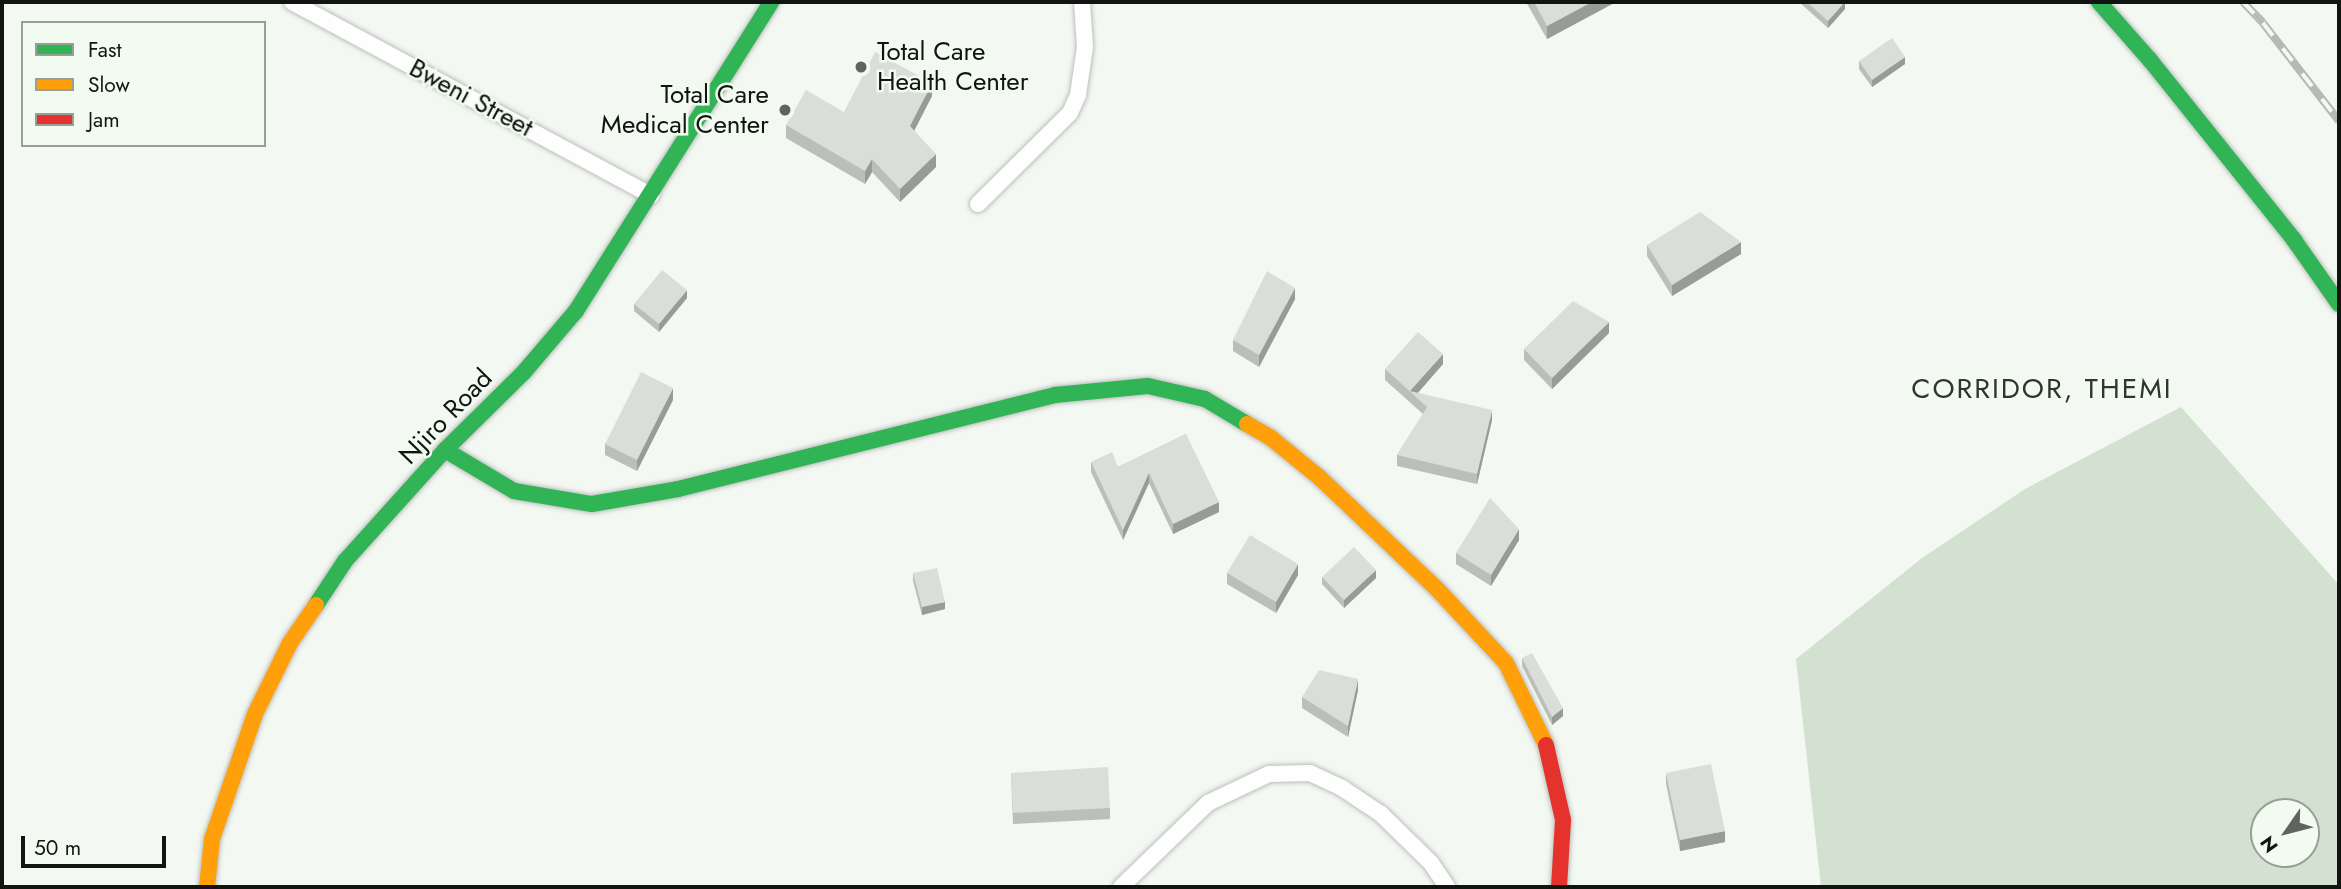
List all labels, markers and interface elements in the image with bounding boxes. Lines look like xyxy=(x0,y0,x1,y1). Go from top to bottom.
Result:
legend xyxy=(21,21,266,147)
text: Fast xyxy=(88,35,121,65)
place label: Total Care Health Center xyxy=(877,36,1029,98)
street label: Bweni Street xyxy=(404,52,538,144)
marker: Total Care Health Center xyxy=(851,57,871,77)
text: Slow xyxy=(88,70,130,100)
place label: Total Care Medical Center xyxy=(601,79,769,140)
marker: Total Care Medical Center xyxy=(775,100,795,120)
text: Jam xyxy=(88,105,120,135)
street label: Njiro Road xyxy=(393,363,499,471)
district label: CORRIDOR, THEMI xyxy=(1913,372,2171,406)
north arrow xyxy=(2250,798,2320,868)
scale bar xyxy=(24,822,170,866)
text: N xyxy=(2254,830,2284,858)
text: 50 m xyxy=(34,833,81,863)

